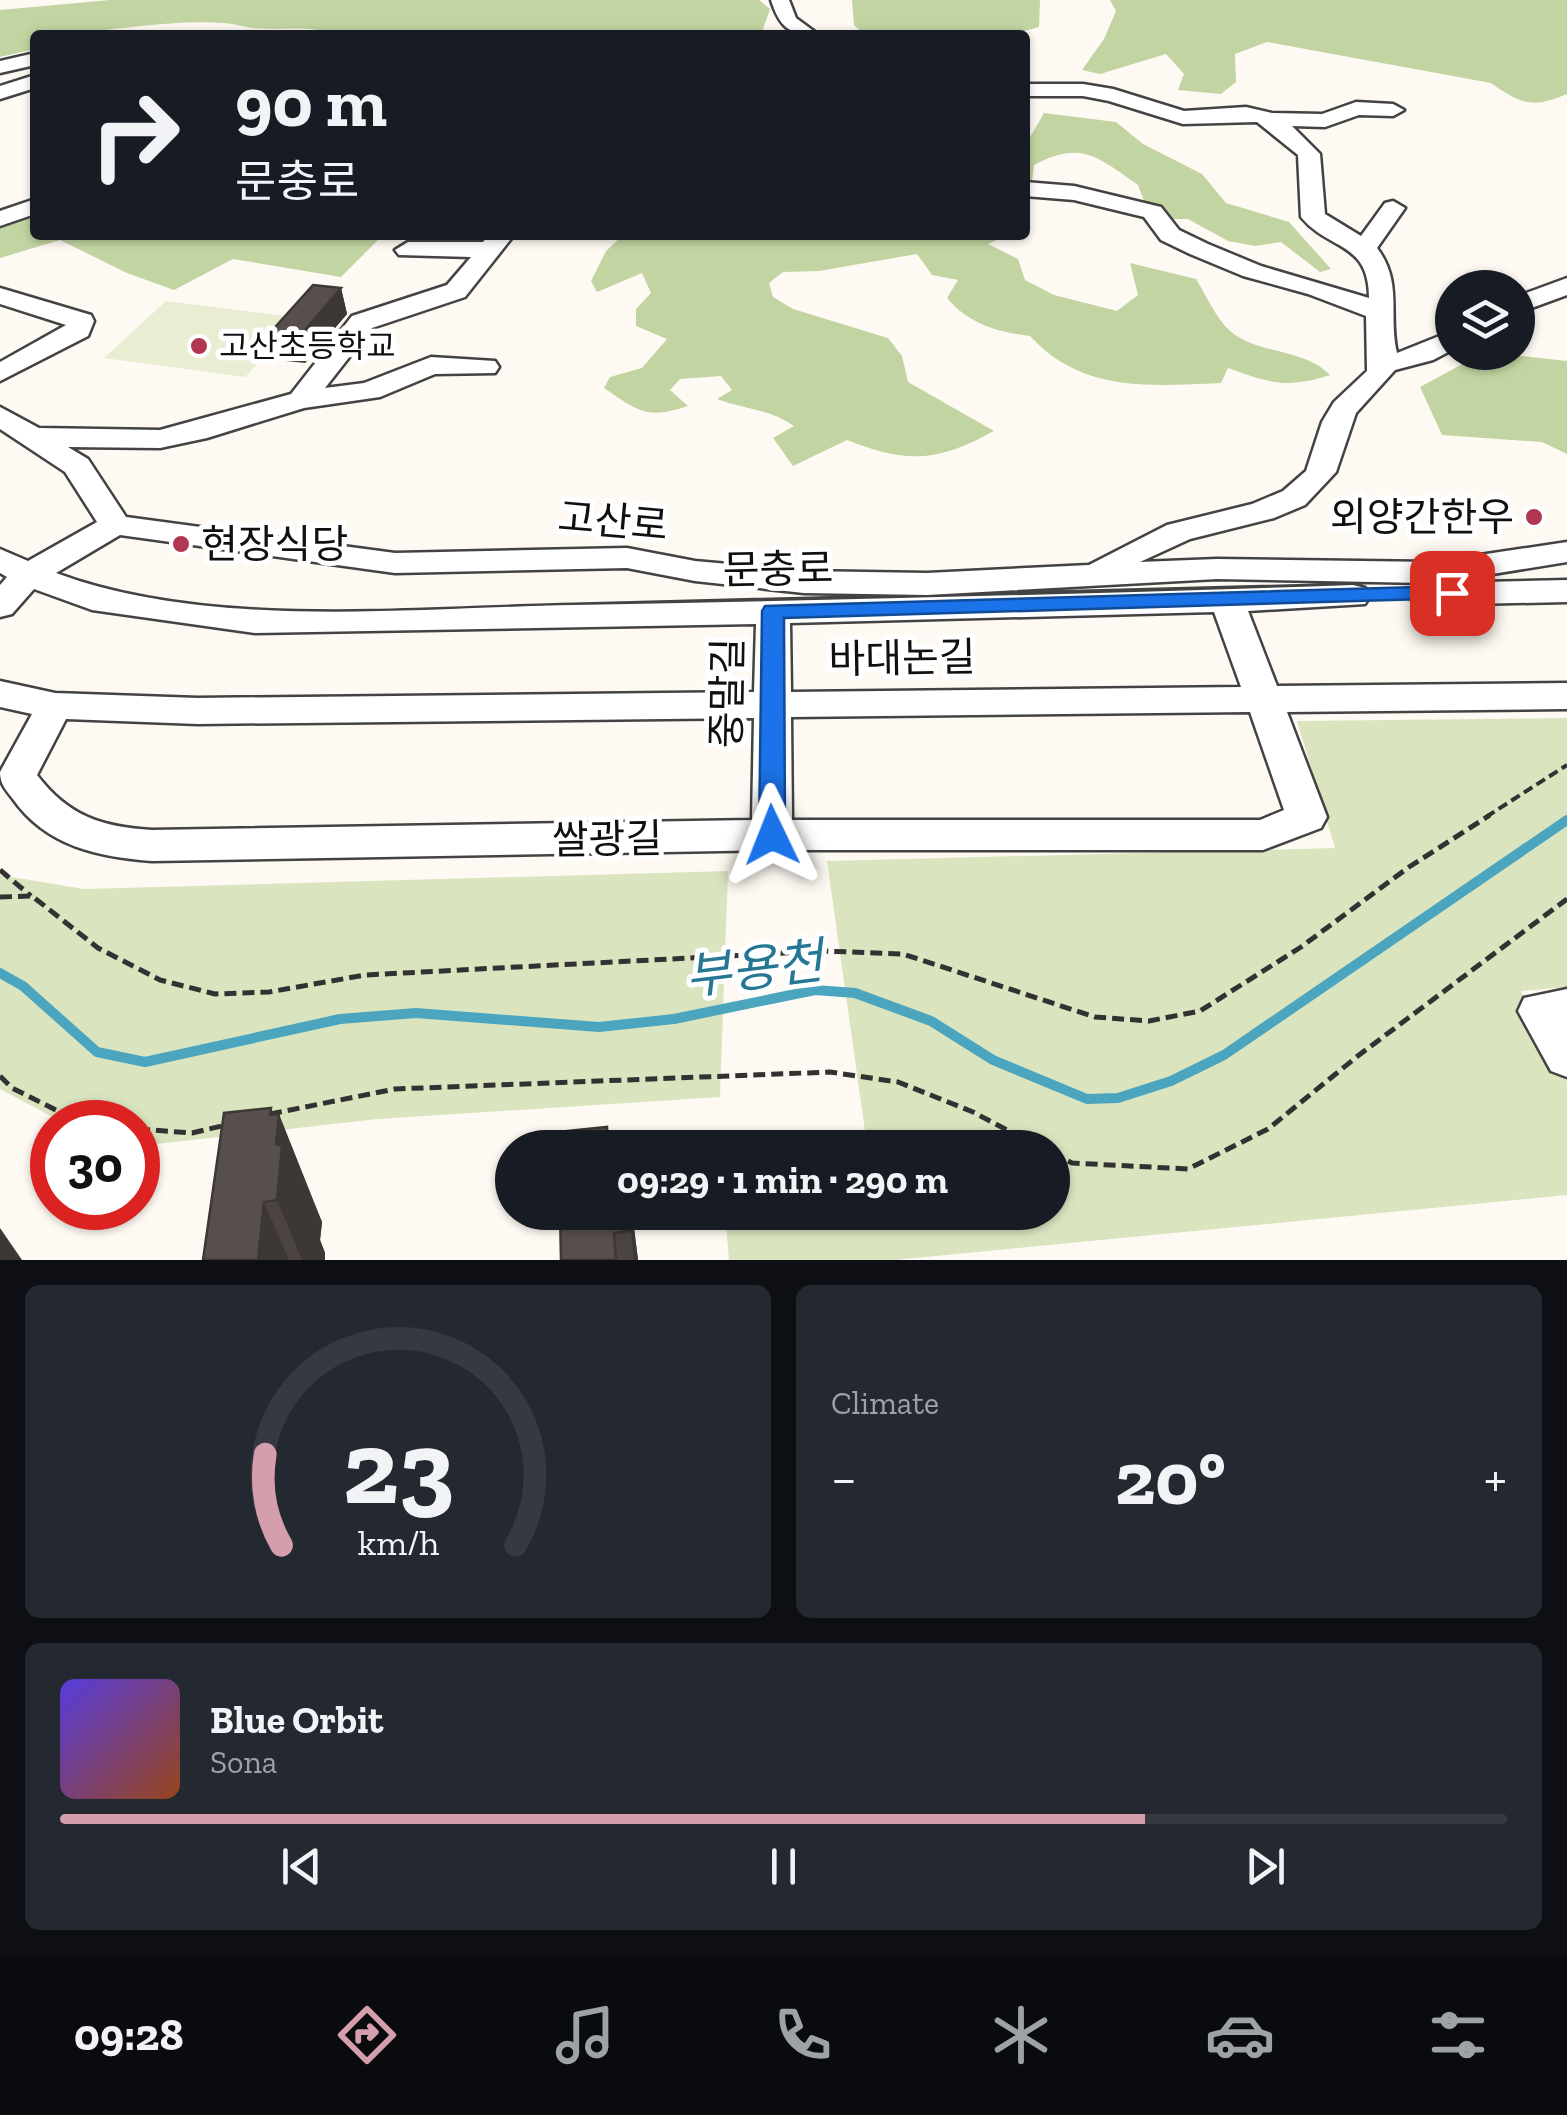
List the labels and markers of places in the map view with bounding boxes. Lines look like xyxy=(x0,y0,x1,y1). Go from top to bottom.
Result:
place label: 고산초등학교 xyxy=(219,327,396,365)
marker: 고산초등학교 xyxy=(188,335,210,357)
place label: 외양간한우 xyxy=(1330,493,1514,541)
marker: 외양간한우 xyxy=(1523,506,1545,528)
place label: 현장식당 xyxy=(201,520,348,568)
marker: 현장식당 xyxy=(170,533,192,555)
pin xyxy=(1410,551,1495,636)

